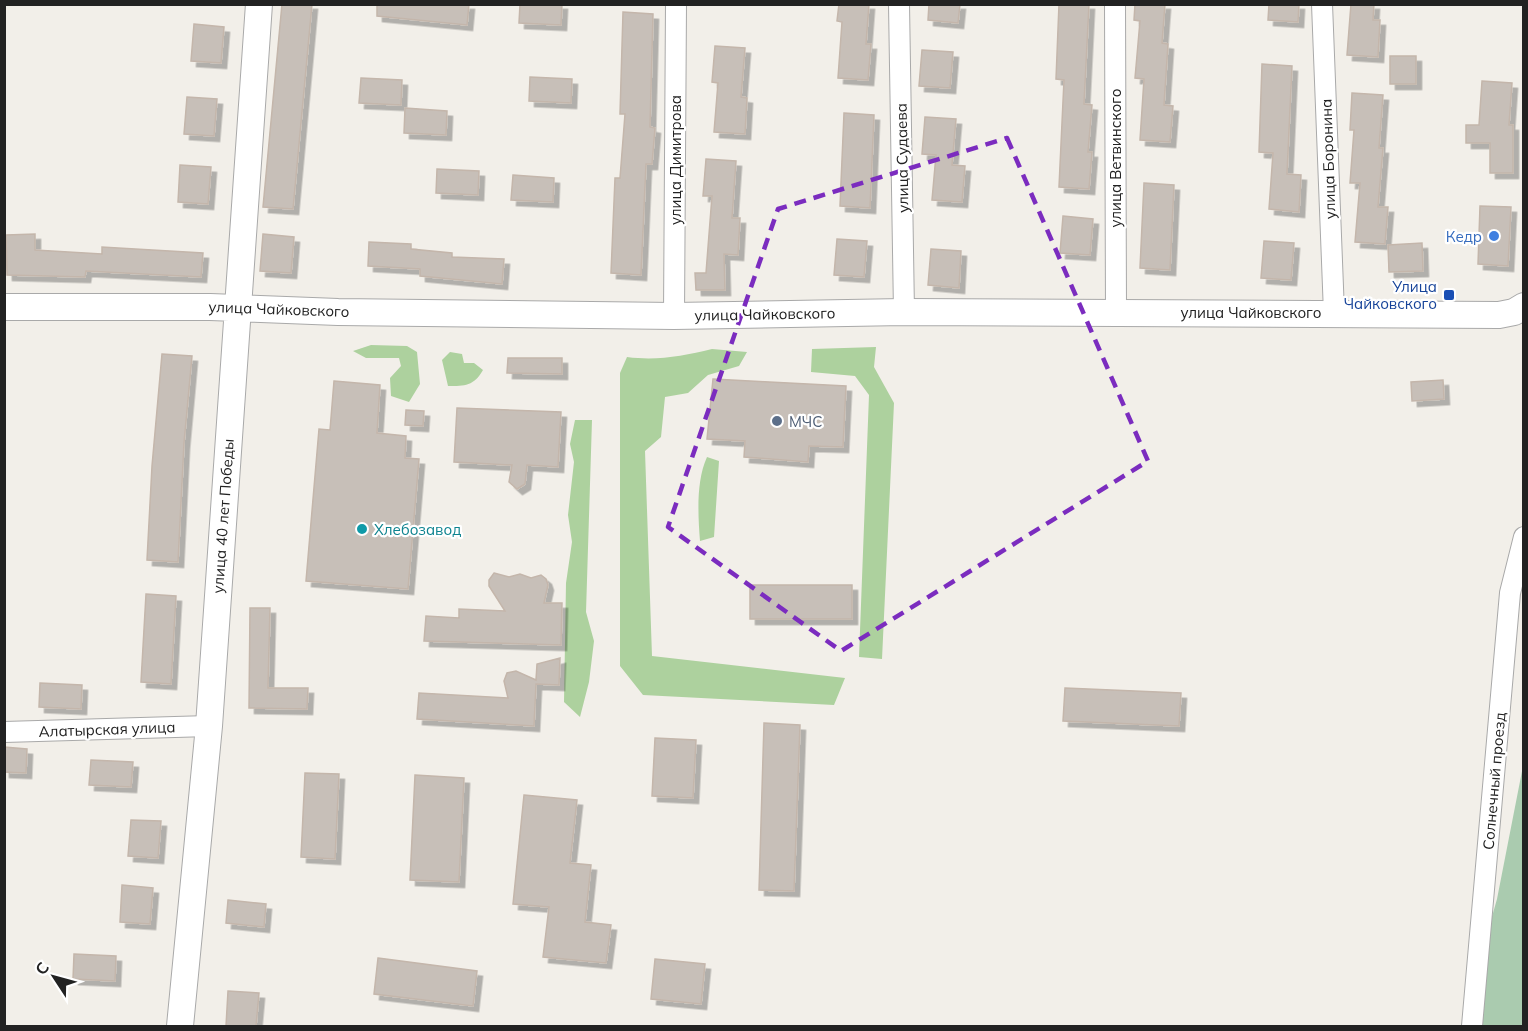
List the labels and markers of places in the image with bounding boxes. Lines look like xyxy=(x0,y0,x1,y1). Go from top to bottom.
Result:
place label: Кедр xyxy=(1446,227,1482,246)
marker: Кедр xyxy=(1487,229,1501,243)
place label: Улица Чайковского xyxy=(1344,277,1437,313)
marker: Улица Чайковского xyxy=(1442,288,1456,302)
place label: МЧС xyxy=(789,412,823,431)
marker: МЧС xyxy=(770,414,784,428)
place label: Хлебозавод xyxy=(374,520,461,539)
marker: Хлебозавод xyxy=(355,522,369,536)

